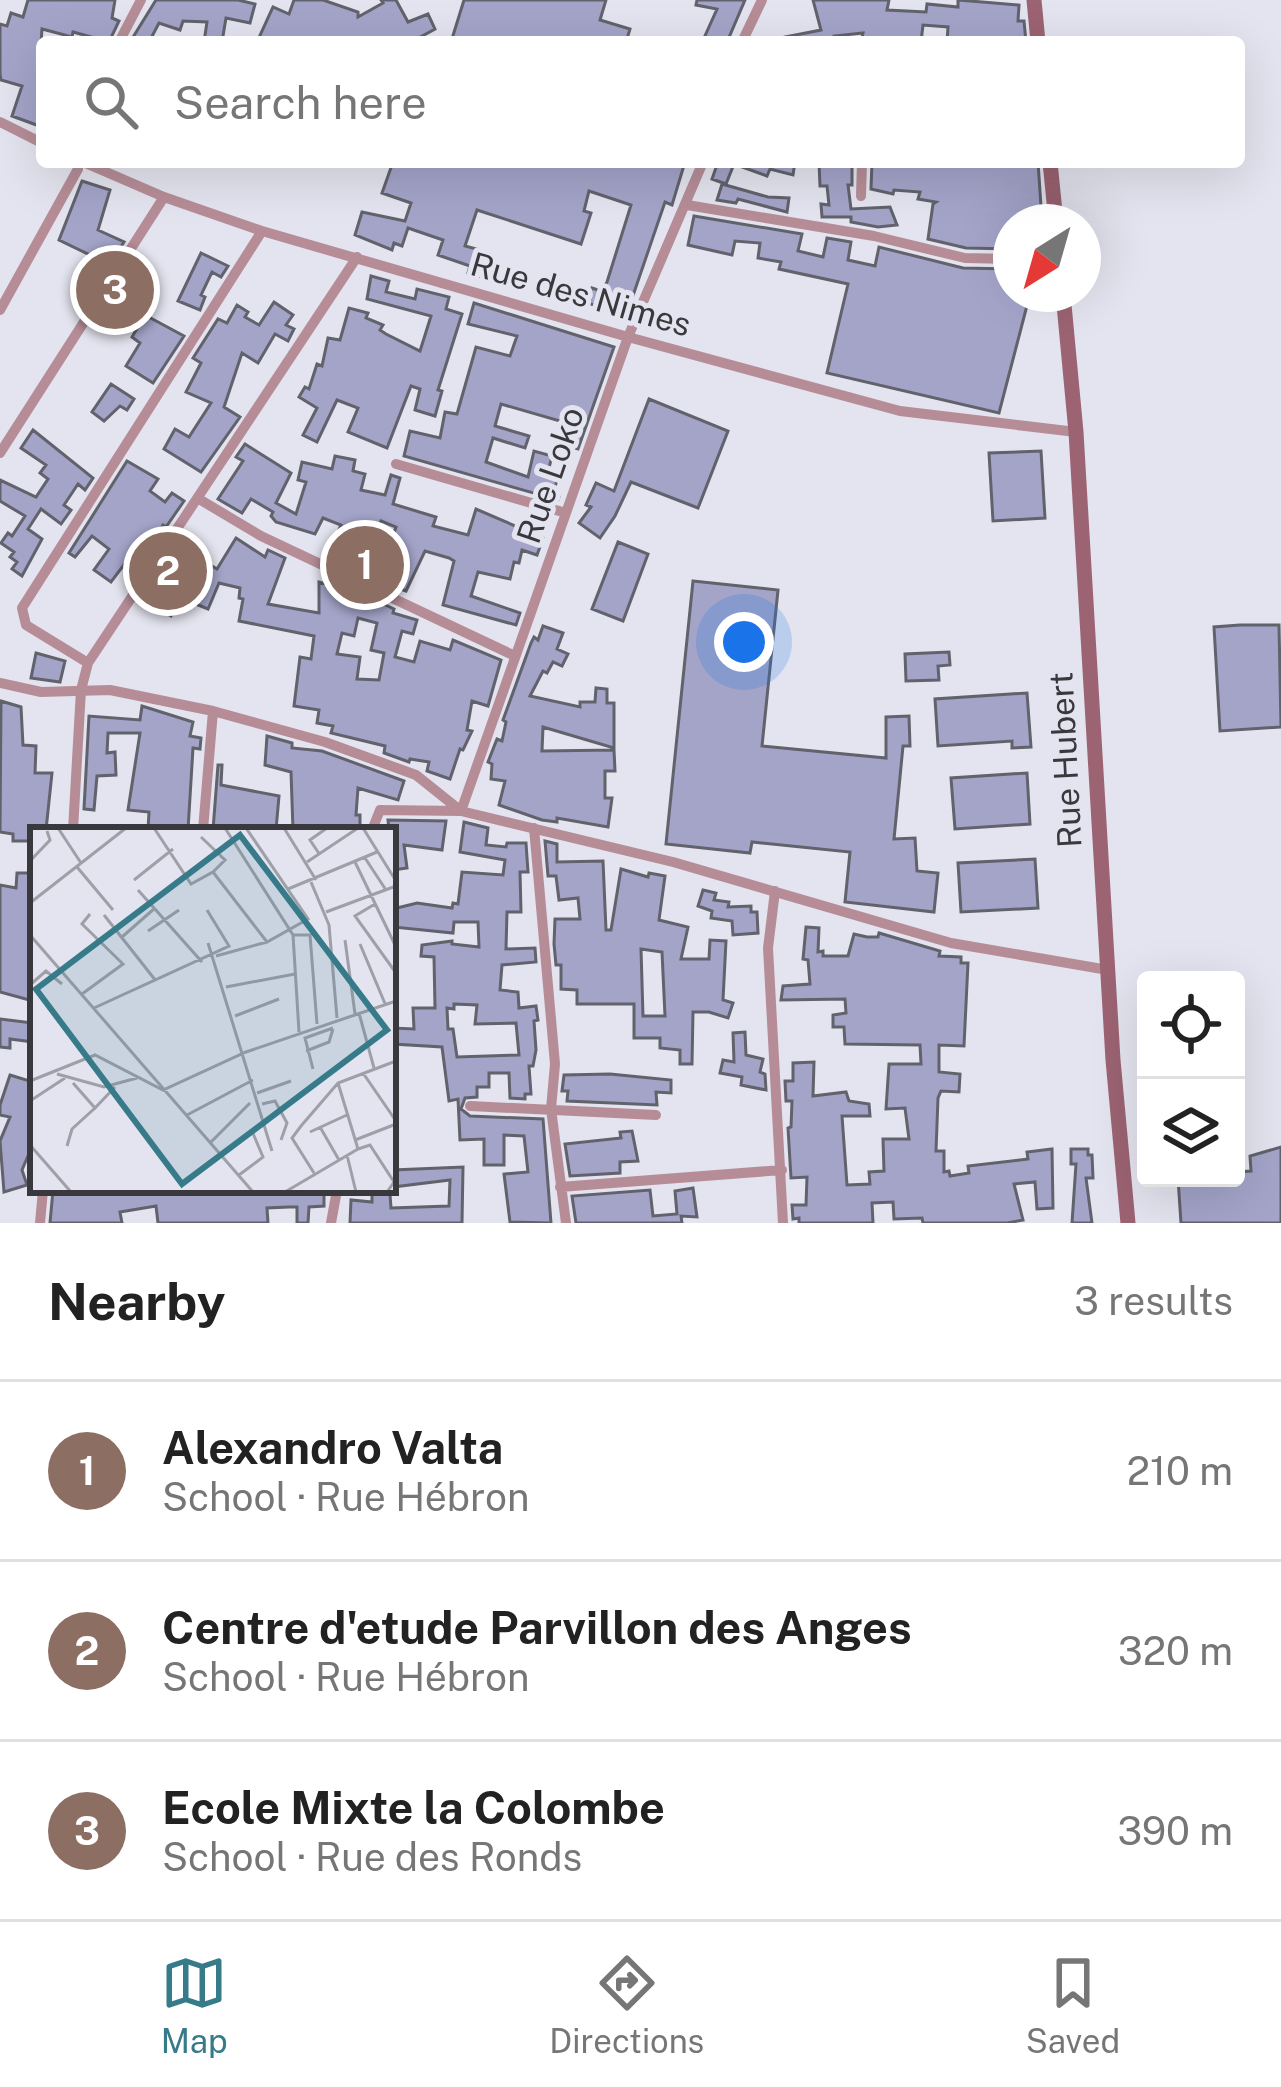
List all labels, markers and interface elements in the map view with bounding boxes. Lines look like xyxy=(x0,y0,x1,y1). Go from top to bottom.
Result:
search box xyxy=(36,36,1245,168)
icon: search xyxy=(78,69,144,135)
text: Search here xyxy=(174,76,427,129)
north arrow xyxy=(993,204,1101,312)
street label: Rue des Nimes xyxy=(467,244,695,344)
pin: 3 xyxy=(76,245,154,335)
street label: Rue Loko xyxy=(509,402,591,548)
pin: 1 xyxy=(326,520,404,610)
pin: 2 xyxy=(129,526,207,616)
your location xyxy=(714,612,774,672)
street label: Rue Hubert xyxy=(1041,671,1089,849)
inset map xyxy=(30,827,396,1193)
map controls xyxy=(1137,971,1245,1187)
button: locate xyxy=(1137,971,1245,1079)
button: layers xyxy=(1137,1079,1245,1187)
text: Nearby xyxy=(48,1272,225,1331)
text: 3 results xyxy=(1074,1278,1233,1324)
text: Alexandro Valta xyxy=(162,1421,503,1474)
text: 1 xyxy=(79,1448,95,1494)
text: 210 m xyxy=(1127,1448,1233,1494)
text: School · Rue Hébron xyxy=(162,1474,530,1520)
text: Centre d'etude Parvillon des Anges xyxy=(162,1601,912,1654)
text: 2 xyxy=(75,1628,99,1674)
text: 320 m xyxy=(1118,1628,1233,1674)
text: School · Rue Hébron xyxy=(162,1654,530,1700)
text: Ecole Mixte la Colombe xyxy=(162,1781,665,1834)
text: 3 xyxy=(74,1808,100,1854)
text: 390 m xyxy=(1118,1808,1233,1854)
text: School · Rue des Ronds xyxy=(162,1834,582,1880)
tab: Map xyxy=(161,1950,228,2060)
tab: Directions xyxy=(549,1950,704,2060)
tab: Saved xyxy=(1026,1950,1120,2060)

